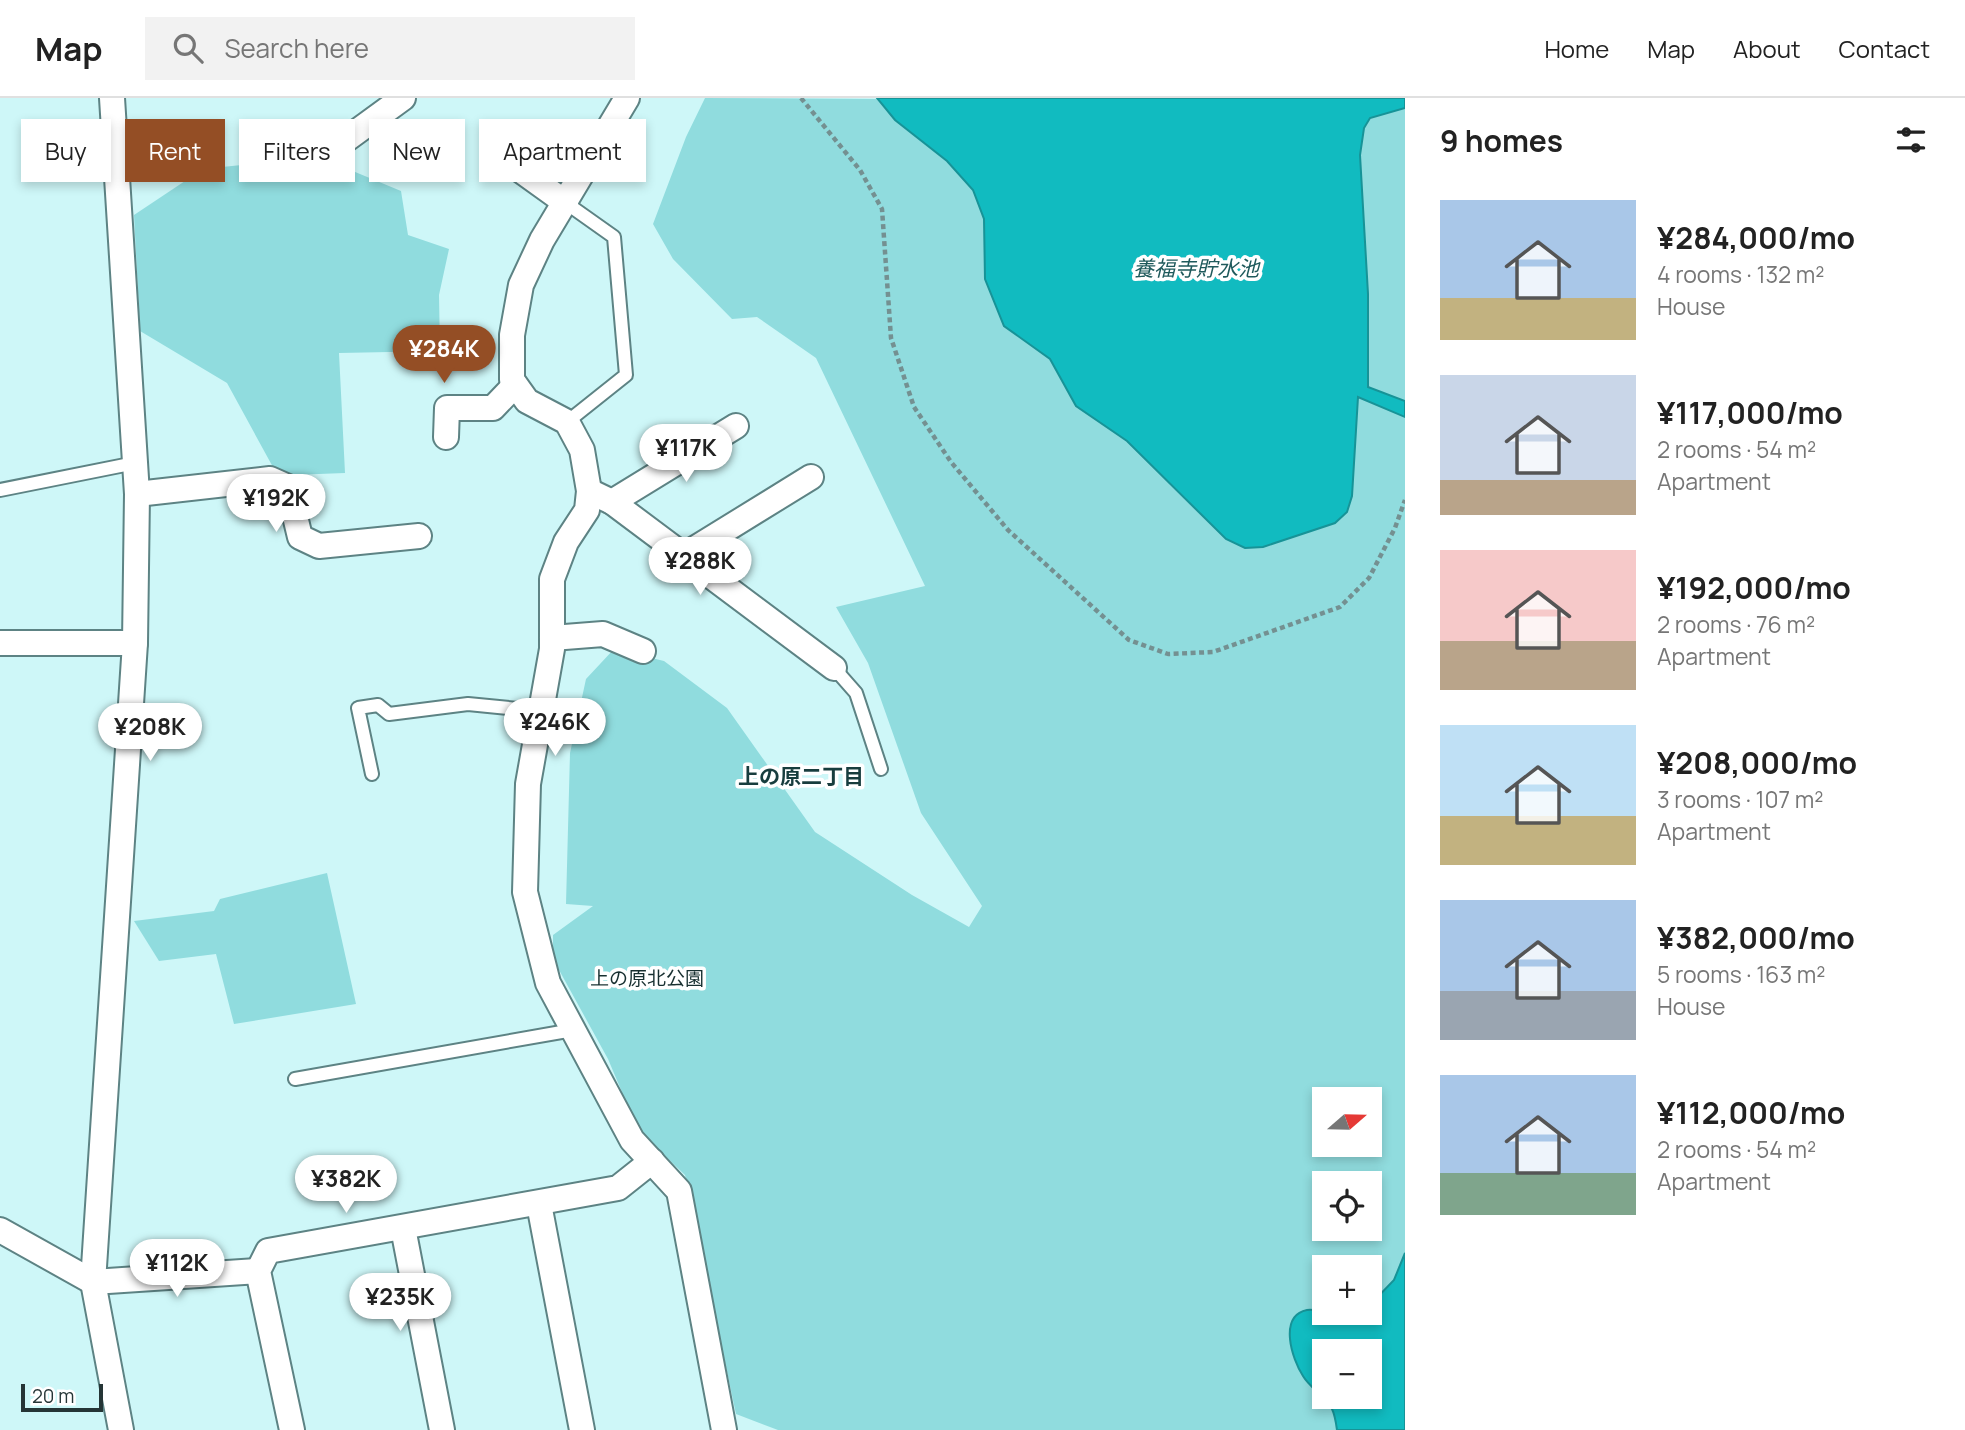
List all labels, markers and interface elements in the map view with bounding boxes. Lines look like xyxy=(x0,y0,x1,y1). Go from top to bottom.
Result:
search box xyxy=(145,17,635,80)
text: Map xyxy=(35,26,103,71)
icon: search xyxy=(169,29,207,67)
text: Search here xyxy=(225,30,369,66)
text: Home xyxy=(1544,32,1609,65)
text: Map xyxy=(1647,32,1695,65)
text: About xyxy=(1733,32,1801,65)
text: Contact xyxy=(1839,32,1930,65)
chip: Buy xyxy=(21,119,111,182)
chip: Rent xyxy=(125,119,225,182)
chip: Filters xyxy=(239,119,355,182)
chip: New xyxy=(369,119,465,182)
chip: Apartment xyxy=(479,119,646,182)
text: 9 homes xyxy=(1440,120,1563,161)
icon: filters xyxy=(1892,121,1930,159)
text: ¥284,000/mo xyxy=(1657,217,1855,258)
icon: home xyxy=(1496,228,1580,312)
water label: 養福寺貯水池 xyxy=(1133,254,1261,282)
text: 4 rooms · 132 m² xyxy=(1657,258,1825,290)
text: House xyxy=(1657,290,1726,322)
pin: ¥284K xyxy=(395,326,493,385)
text: ¥284K xyxy=(409,332,479,364)
text: ¥117,000/mo xyxy=(1657,392,1843,433)
icon: home xyxy=(1496,403,1580,487)
pin: ¥117K xyxy=(637,424,735,484)
text: ¥117K xyxy=(655,431,717,463)
text: 2 rooms · 54 m² xyxy=(1657,433,1816,465)
text: Apartment xyxy=(1657,465,1771,497)
pin: ¥192K xyxy=(227,474,325,534)
text: ¥192K xyxy=(242,481,310,513)
pin: ¥288K xyxy=(651,538,749,597)
text: ¥288K xyxy=(665,544,735,576)
text: ¥192,000/mo xyxy=(1657,567,1851,608)
icon: home xyxy=(1496,578,1580,662)
text: 2 rooms · 76 m² xyxy=(1657,608,1815,640)
text: Apartment xyxy=(1657,640,1771,672)
pin: ¥246K xyxy=(506,698,604,758)
pin: ¥208K xyxy=(101,704,199,763)
text: ¥246K xyxy=(520,705,590,737)
text: ¥208K xyxy=(114,710,186,742)
text: ¥208,000/mo xyxy=(1657,742,1857,783)
icon: home xyxy=(1496,753,1580,837)
district label: 上の原二丁目 xyxy=(738,762,864,790)
text: 3 rooms · 107 m² xyxy=(1657,783,1823,815)
text: Apartment xyxy=(1657,815,1771,847)
text: ¥382,000/mo xyxy=(1657,917,1855,958)
icon: home xyxy=(1496,928,1580,1012)
text: 5 rooms · 163 m² xyxy=(1657,958,1825,990)
park label: 上の原北公園 xyxy=(590,965,704,991)
text: House xyxy=(1657,990,1726,1022)
north arrow xyxy=(1312,1087,1382,1157)
map controls xyxy=(1312,1087,1382,1409)
text: ¥112,000/mo xyxy=(1657,1092,1845,1133)
icon: home xyxy=(1496,1103,1580,1187)
text: 2 rooms · 54 m² xyxy=(1657,1133,1816,1165)
pin: ¥382K xyxy=(297,1156,395,1215)
text: ¥382K xyxy=(311,1162,381,1194)
text: Apartment xyxy=(1657,1165,1771,1197)
button: locate xyxy=(1312,1171,1382,1241)
pin: ¥112K xyxy=(128,1240,226,1299)
text: ¥112K xyxy=(146,1246,208,1278)
button: + xyxy=(1312,1255,1382,1325)
pin: ¥235K xyxy=(351,1274,449,1333)
text: ¥235K xyxy=(365,1280,435,1312)
button: − xyxy=(1312,1339,1382,1409)
scale bar xyxy=(21,1381,103,1413)
text: 20 m xyxy=(32,1383,74,1409)

